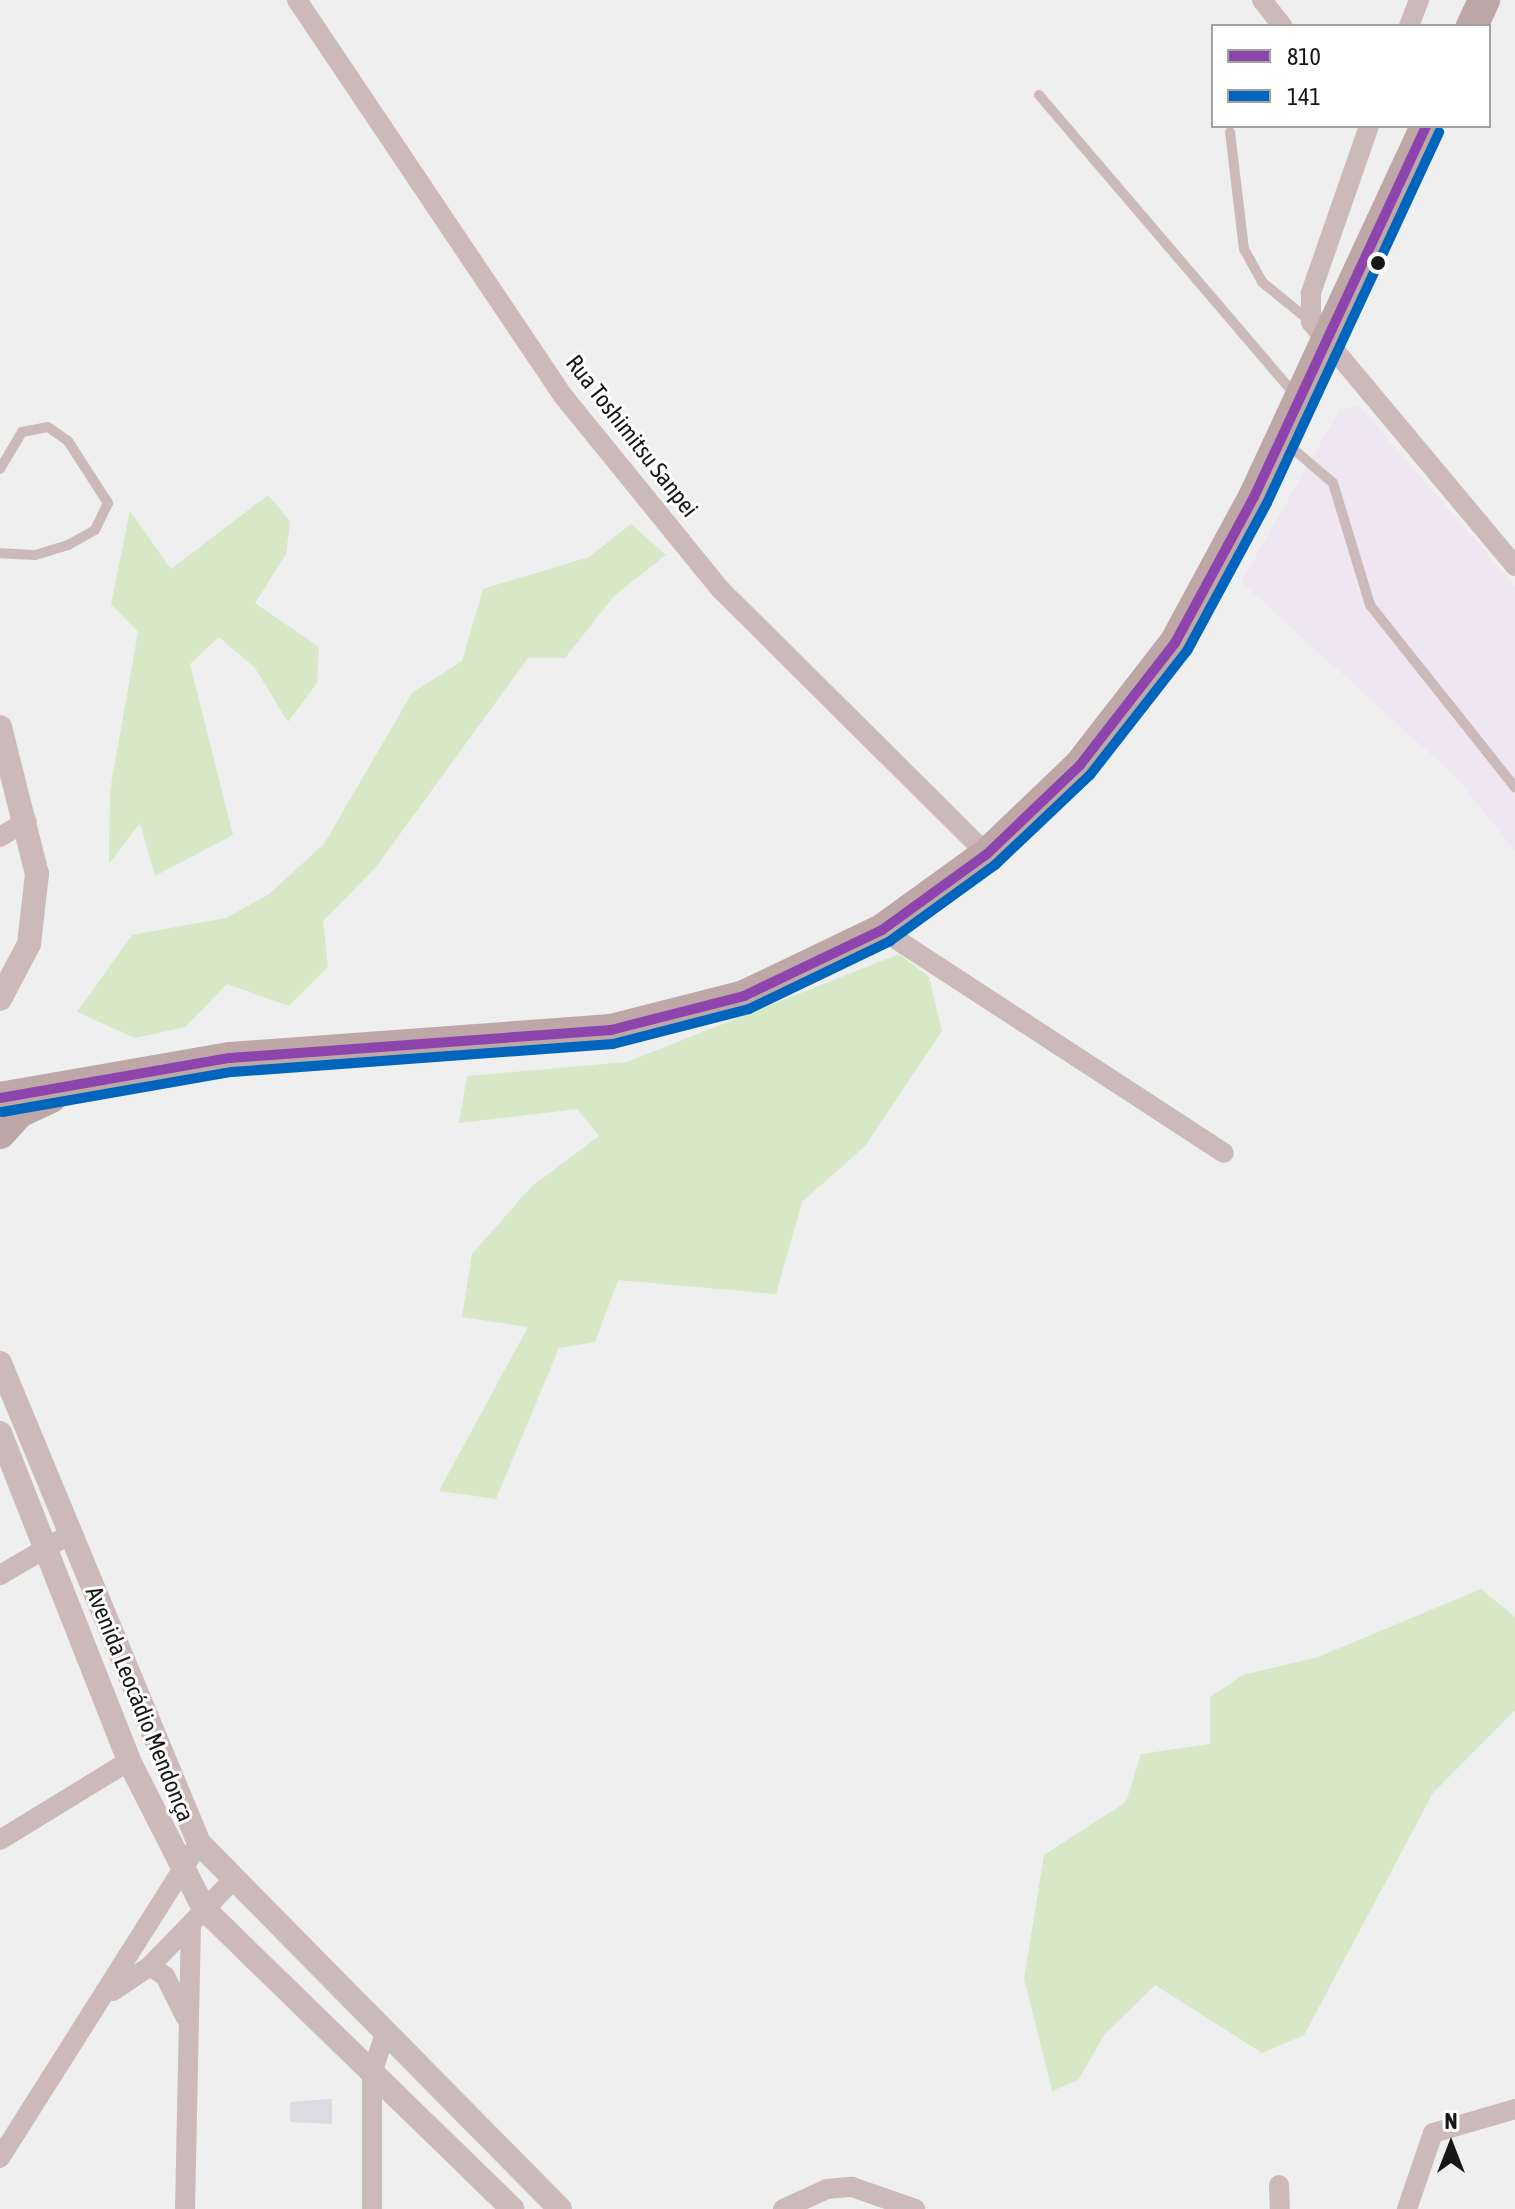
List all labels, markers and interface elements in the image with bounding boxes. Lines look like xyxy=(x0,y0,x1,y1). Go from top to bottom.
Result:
legend xyxy=(1211,24,1491,128)
text: 810 xyxy=(1287,43,1321,70)
text: 141 xyxy=(1287,83,1321,110)
unlabelled marker xyxy=(1370,255,1386,271)
street label: Rua Toshimitsu Sanpei xyxy=(560,349,704,523)
street label: Avenida Leocádio Mendonça xyxy=(80,1582,200,1826)
north arrow xyxy=(1411,2105,1491,2185)
text: N xyxy=(1445,2108,1457,2134)

